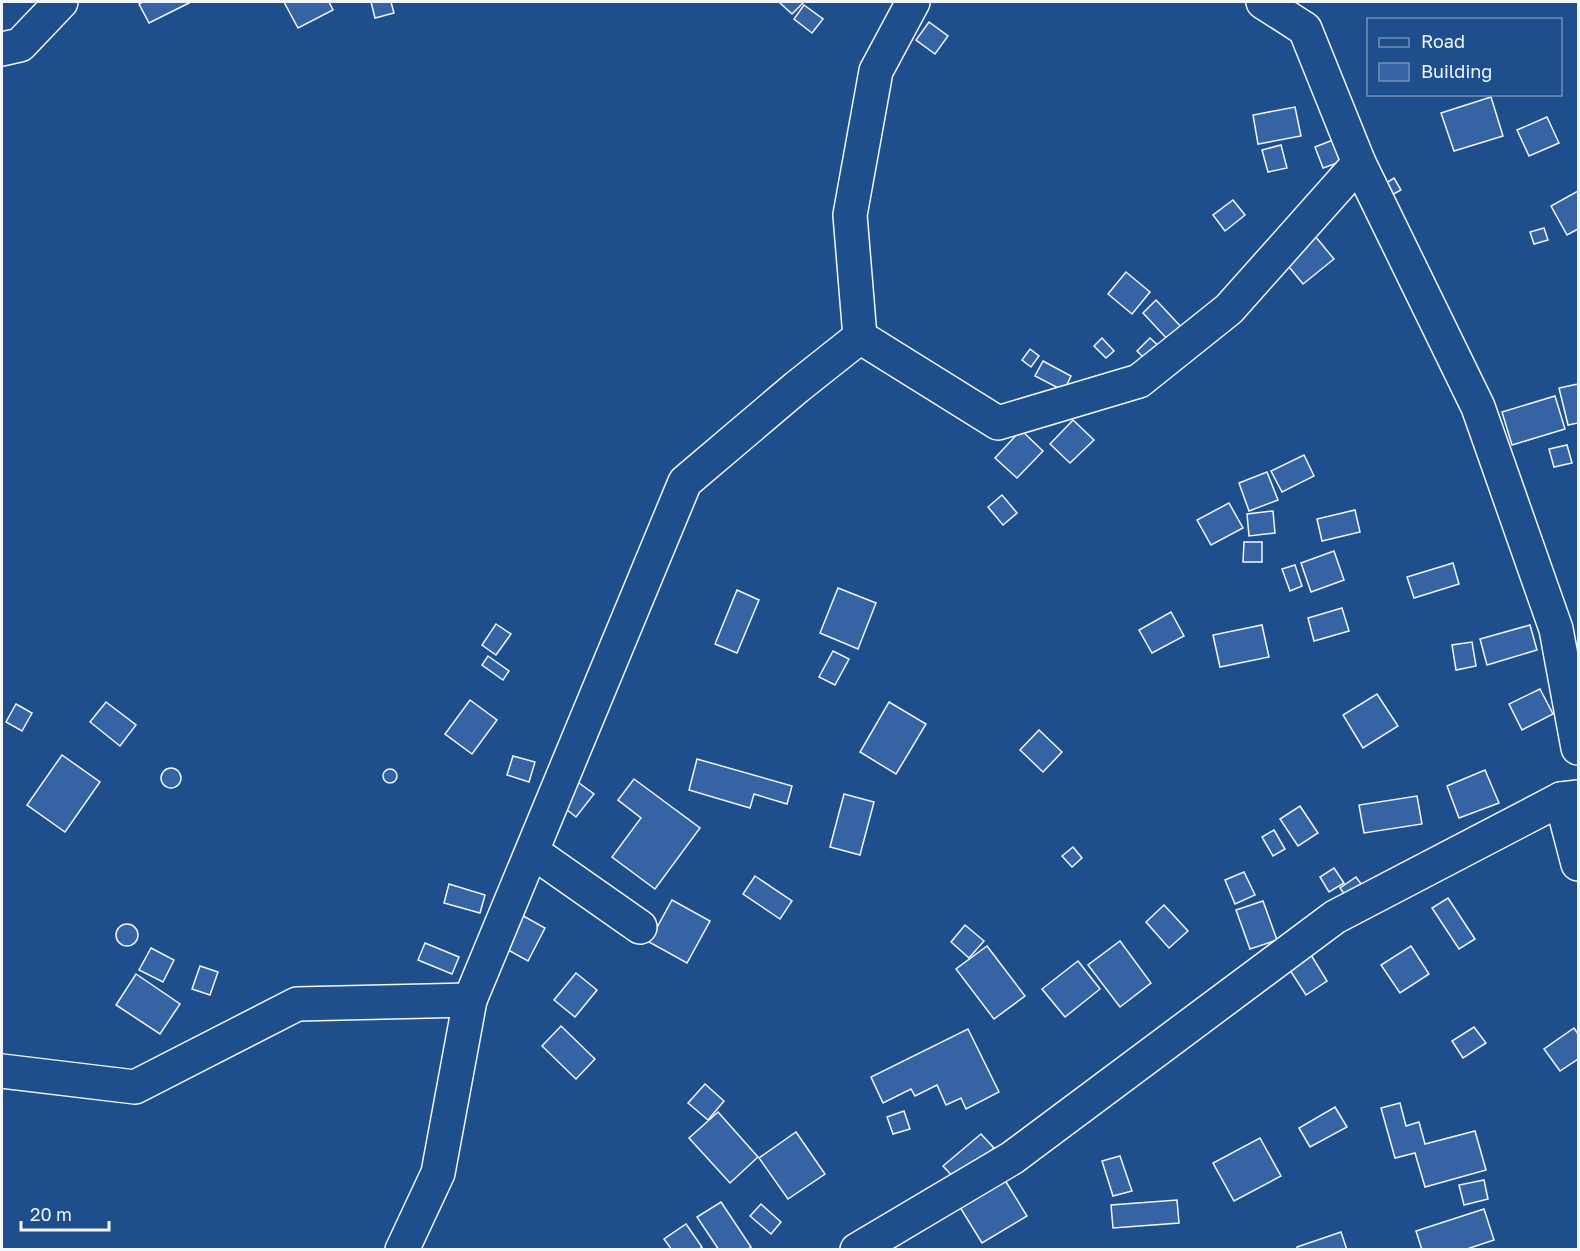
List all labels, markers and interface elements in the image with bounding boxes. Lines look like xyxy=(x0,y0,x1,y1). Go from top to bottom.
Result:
legend xyxy=(1367,18,1562,96)
text: Road xyxy=(1421,30,1465,52)
text: Building xyxy=(1421,60,1492,82)
scale bar xyxy=(21,1194,110,1232)
text: 20 m xyxy=(30,1203,72,1225)

